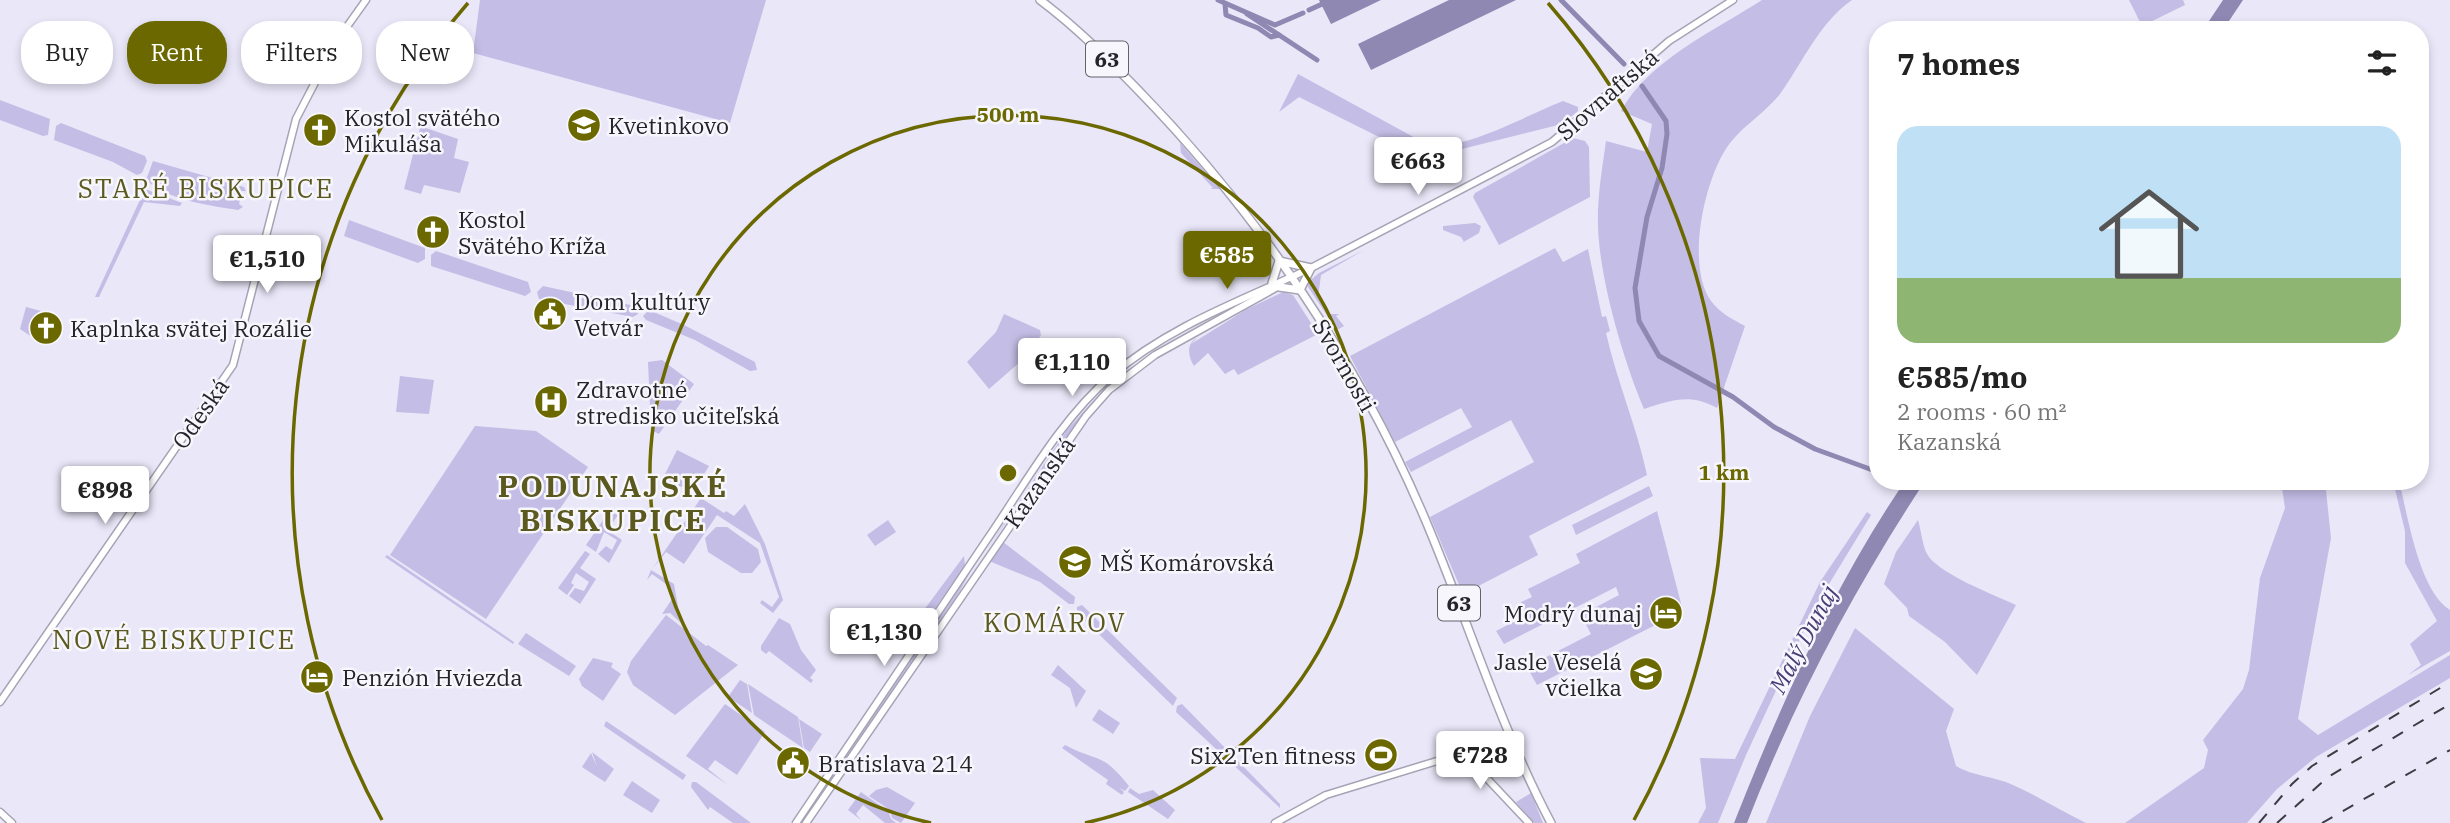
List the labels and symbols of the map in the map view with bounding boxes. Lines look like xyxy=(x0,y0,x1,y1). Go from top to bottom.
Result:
street label: Slovnaftská xyxy=(1550,41,1664,147)
road number: 63 xyxy=(1086,42,1128,76)
text: 500 m xyxy=(976,100,1040,128)
place label: Kostol svätého Mikuláša xyxy=(344,102,500,158)
school or university icon: Kvetinkovo xyxy=(565,106,603,144)
place label: Kvetinkovo xyxy=(608,110,729,140)
church icon: Kostol svätého Mikuláša xyxy=(301,111,339,149)
pin: €663 xyxy=(1377,138,1459,197)
district label: STARÉ BISKUPICE xyxy=(78,171,334,205)
place label: Kostol Svätého Kríža xyxy=(458,204,607,260)
church icon: Kostol Svätého Kríža xyxy=(414,213,452,251)
pin: €585 xyxy=(1186,232,1268,291)
pin: €1,510 xyxy=(210,236,324,295)
place label: Dom kultúry Vetvár xyxy=(574,286,711,342)
public building icon: Dom kultúry Vetvár xyxy=(531,295,569,333)
church icon: Kaplnka svätej Rozálie xyxy=(27,309,65,347)
place label: Kaplnka svätej Rozálie xyxy=(70,313,312,343)
street label: Svornosti xyxy=(1306,313,1384,417)
pin: €1,110 xyxy=(1015,338,1129,398)
street label: Odeská xyxy=(165,372,235,454)
place label: Zdravotné stredisko učiteľská xyxy=(576,374,780,430)
hospital icon: Zdravotné stredisko učiteľská xyxy=(532,383,570,421)
street label: Kazanská xyxy=(997,431,1081,533)
text: 1 km xyxy=(1699,458,1749,486)
centre of rings xyxy=(996,461,1020,485)
pin: €898 xyxy=(64,466,146,526)
district label: PODUNAJSKÉ BISKUPICE xyxy=(498,466,728,539)
school or university icon: MŠ Komárovská xyxy=(1056,543,1094,581)
place label: MŠ Komárovská xyxy=(1100,547,1274,577)
water label: Malý Dunaj xyxy=(1761,578,1845,699)
road number: 63 xyxy=(1438,586,1480,620)
hotel icon: Modrý dunaj xyxy=(1647,594,1685,632)
place label: Modrý dunaj xyxy=(1504,598,1642,628)
district label: KOMÁROV xyxy=(983,605,1127,639)
pin: €1,130 xyxy=(827,608,941,668)
district label: NOVÉ BISKUPICE xyxy=(52,622,296,656)
place label: Jasle Veselá včielka xyxy=(1494,646,1622,702)
school or university icon: Jasle Veselá včielka xyxy=(1627,655,1665,693)
hotel icon: Penzión Hviezda xyxy=(298,658,336,696)
place label: Penzión Hviezda xyxy=(342,662,523,692)
pin: €728 xyxy=(1439,732,1521,791)
sports icon: Six2Ten fitness xyxy=(1362,736,1400,774)
place label: Six2Ten fitness xyxy=(1190,740,1356,770)
public building icon: Bratislava 214 xyxy=(774,744,812,782)
place label: Bratislava 214 xyxy=(818,748,973,778)

